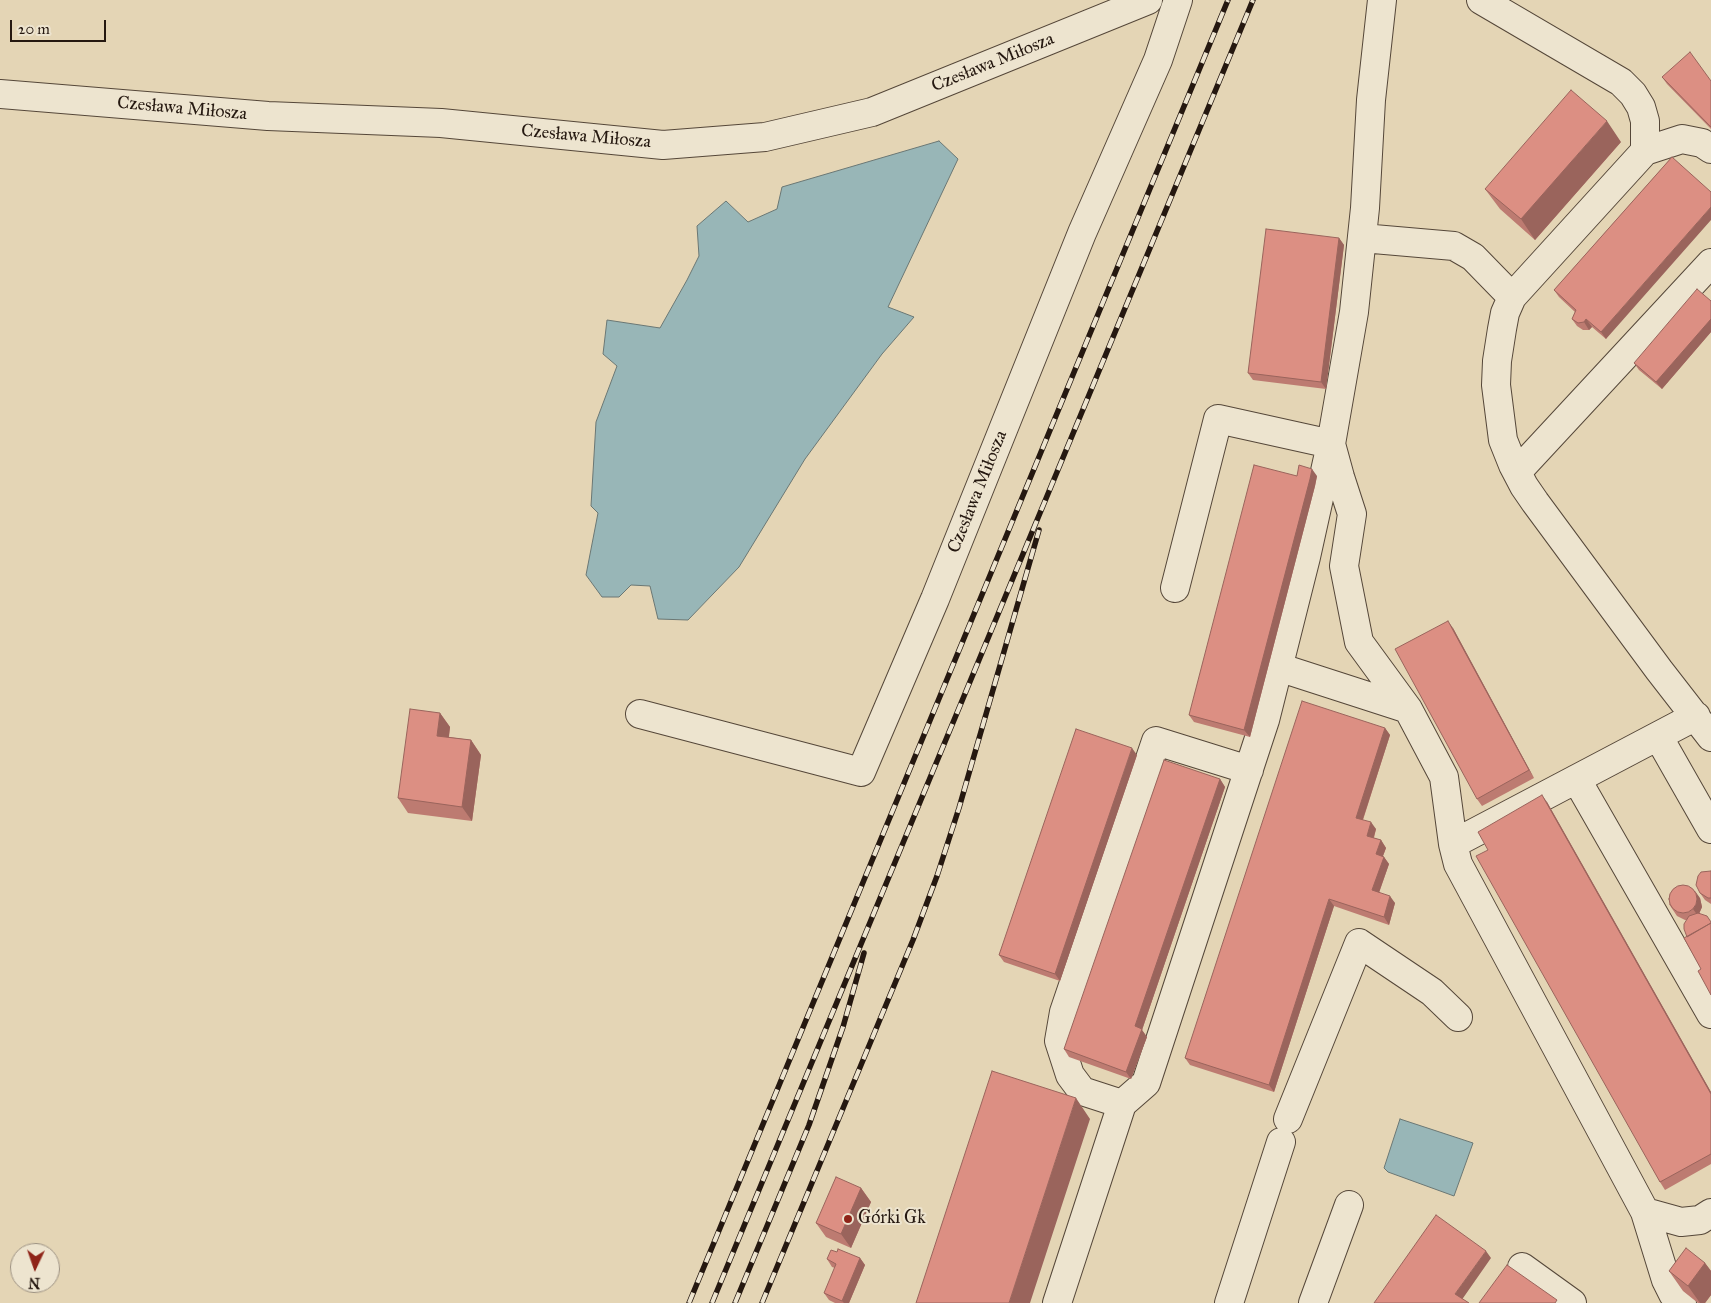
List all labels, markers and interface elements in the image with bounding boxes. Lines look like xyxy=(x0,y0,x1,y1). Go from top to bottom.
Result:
scale bar xyxy=(12,10,109,42)
text: 20 m xyxy=(18,20,50,38)
street label: Czesława Miłosza xyxy=(929,29,1057,97)
street label: Czesława Miłosza xyxy=(116,93,248,125)
street label: Czesława Miłosza xyxy=(520,121,652,153)
street label: Czesława Miłosza xyxy=(944,428,1012,556)
place label: Górki Gk xyxy=(858,1208,926,1230)
marker: Górki Gk xyxy=(842,1213,854,1225)
north arrow xyxy=(10,1243,60,1293)
text: N xyxy=(28,1274,41,1291)

